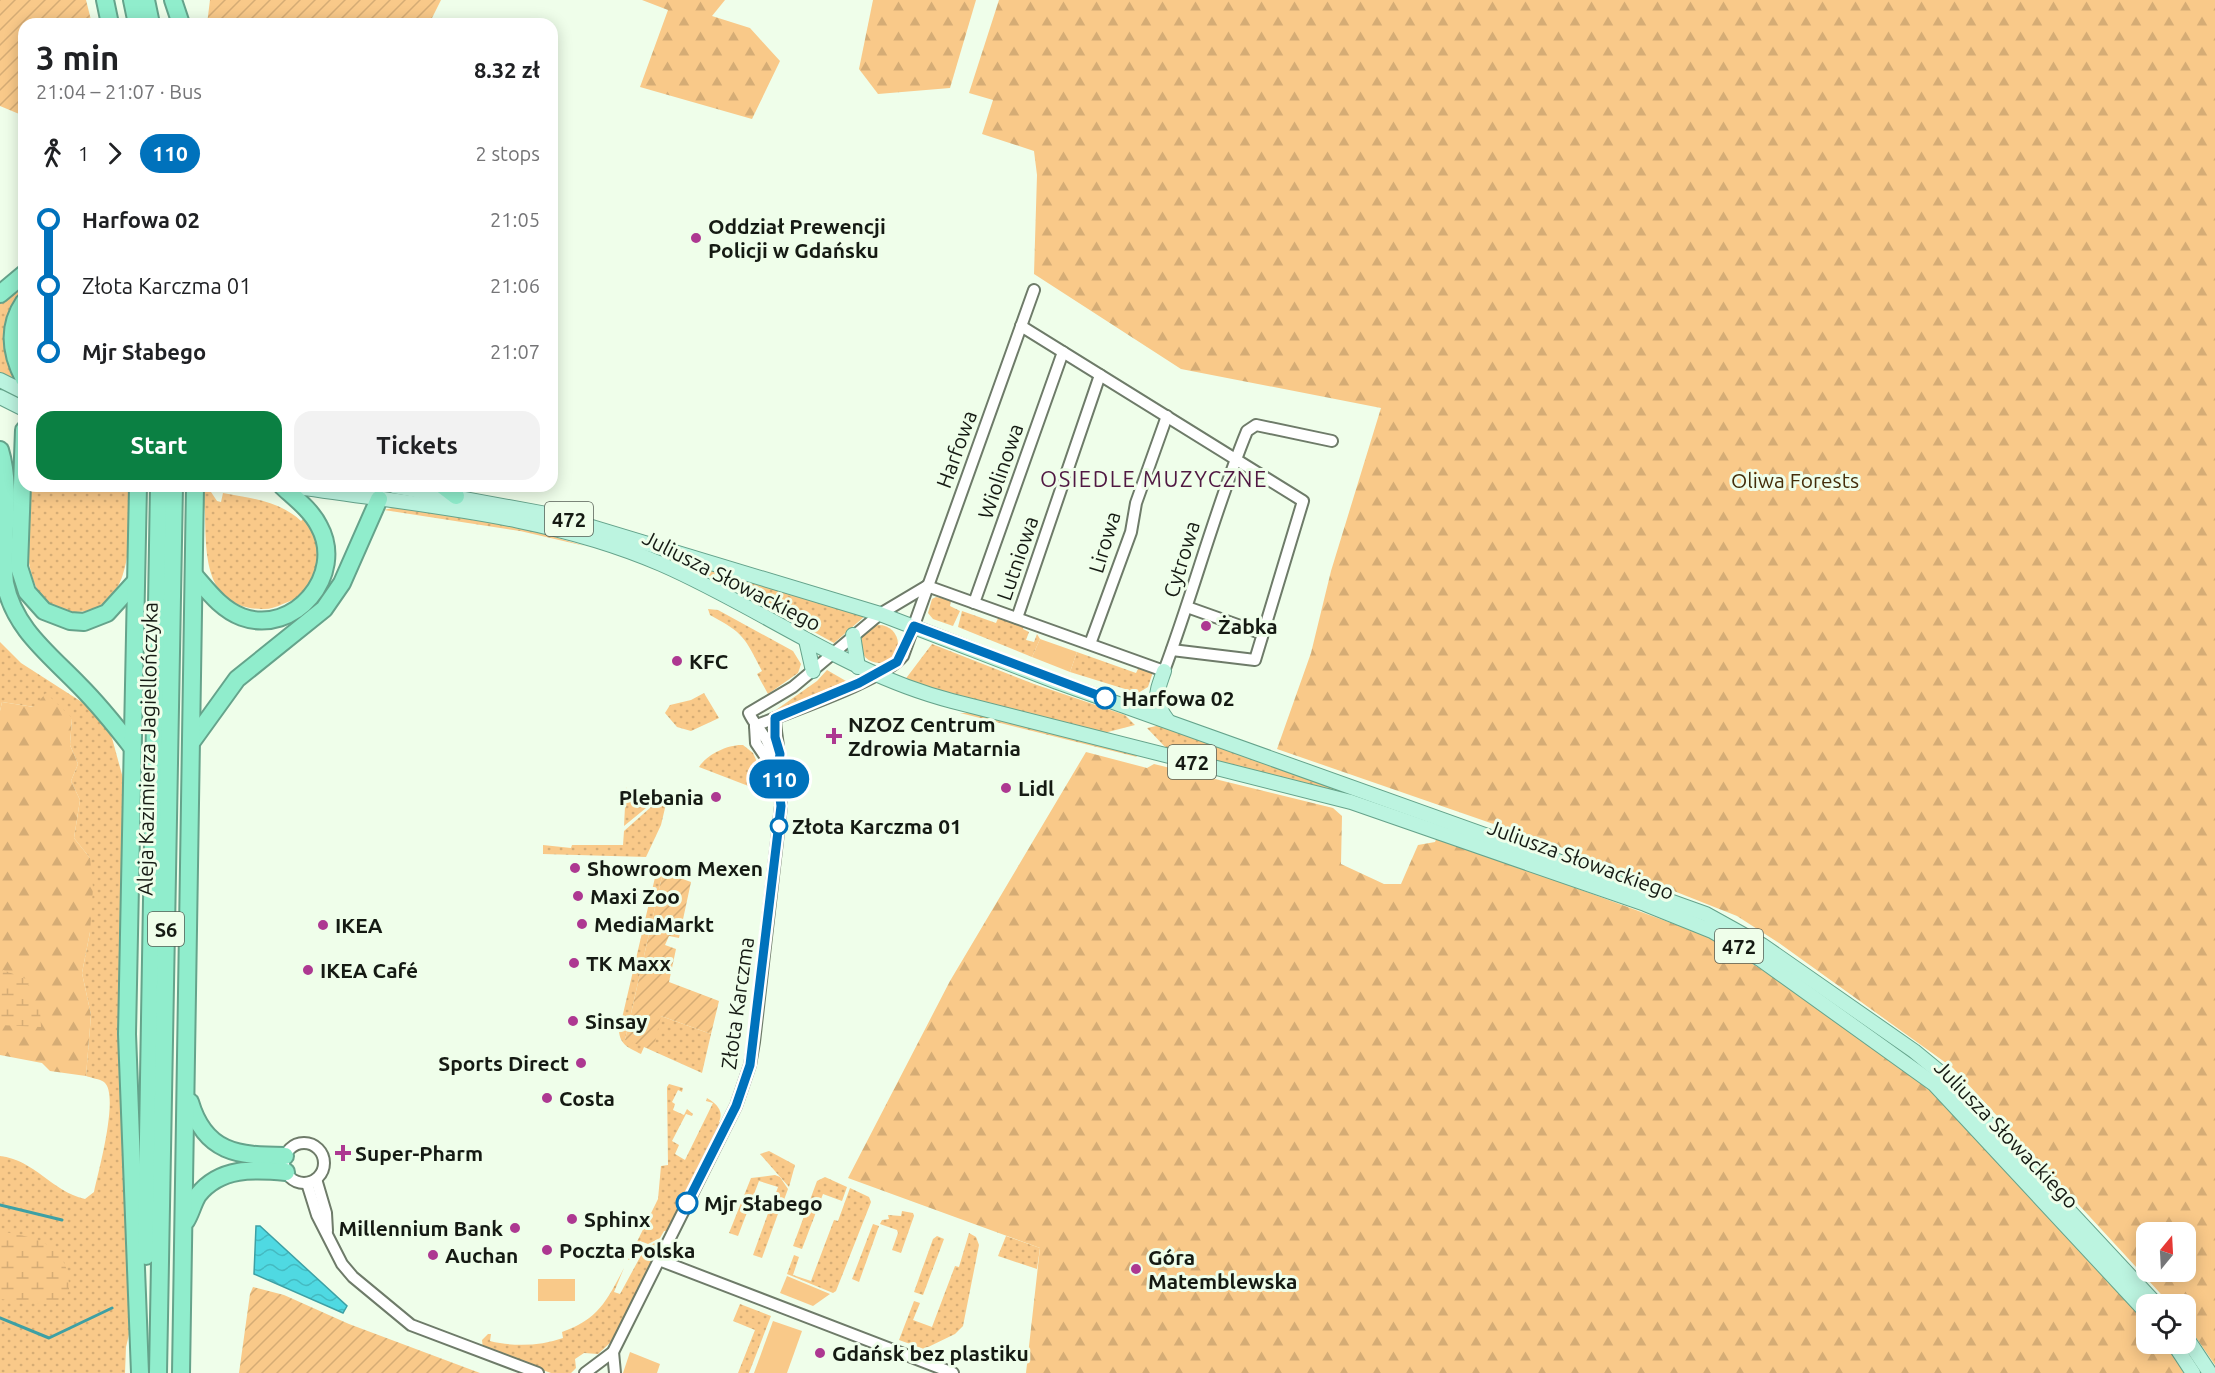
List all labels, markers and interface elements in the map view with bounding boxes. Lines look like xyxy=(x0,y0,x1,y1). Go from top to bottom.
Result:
text: 3 min xyxy=(36,39,119,76)
text: 8.32 zł xyxy=(474,57,540,82)
text: 21:04 – 21:07 · Bus xyxy=(36,80,202,103)
icon: walk xyxy=(36,137,69,170)
icon: forward xyxy=(98,137,131,170)
text: 110 xyxy=(152,141,188,165)
text: 1 xyxy=(78,142,89,165)
text: 2 stops xyxy=(476,142,540,165)
text: Harfowa 02 xyxy=(82,207,200,232)
text: 21:05 xyxy=(490,208,540,231)
place label: Oddział Prewencji Policji w Gdańsku xyxy=(708,214,886,262)
marker: Oddział Prewencji Policji w Gdańsku xyxy=(689,231,703,245)
text: Złota Karczma 01 xyxy=(82,273,252,298)
text: 21:06 xyxy=(490,274,540,297)
text: Mjr Słabego xyxy=(82,339,206,364)
text: 21:07 xyxy=(490,340,540,363)
street label: Harfowa xyxy=(931,407,981,491)
button: Start xyxy=(36,411,282,480)
button: Tickets xyxy=(294,411,540,480)
street label: Wiolinowa xyxy=(973,420,1027,522)
district label: OSIEDLE MUZYCZNE xyxy=(1040,466,1268,491)
park label: Oliwa Forests xyxy=(1731,468,1859,492)
road number: 472 xyxy=(545,502,593,536)
street label: Lirowa xyxy=(1083,508,1125,576)
street label: Lutniowa xyxy=(991,513,1043,603)
street label: Cytrowa xyxy=(1158,518,1204,600)
street label: Juliusza Słowackiego xyxy=(639,525,825,635)
street label: Aleja Kazimierza Jagiellończyka xyxy=(132,602,162,896)
place label: Żabka xyxy=(1218,614,1278,638)
marker: Żabka xyxy=(1199,619,1213,633)
place label: KFC xyxy=(689,649,728,673)
marker: KFC xyxy=(670,654,684,668)
place label: Harfowa 02 xyxy=(1122,686,1235,710)
marker: Harfowa 02 xyxy=(1094,687,1116,709)
place label: NZOZ Centrum Zdrowia Matarnia xyxy=(848,712,1021,760)
marker: NZOZ Centrum Zdrowia Matarnia xyxy=(825,727,843,745)
road number: 472 xyxy=(1168,745,1216,779)
line badge: 110 xyxy=(744,760,814,798)
text: 110 xyxy=(761,767,797,791)
place label: Lidl xyxy=(1018,776,1054,800)
marker: Lidl xyxy=(999,781,1013,795)
place label: Plebania xyxy=(619,785,704,809)
marker: Plebania xyxy=(709,790,723,804)
place label: Złota Karczma 01 xyxy=(792,814,962,838)
street label: Juliusza Słowackiego xyxy=(1485,814,1677,904)
marker: Złota Karczma 01 xyxy=(770,817,788,835)
place label: Showroom Mexen xyxy=(587,856,763,880)
marker: Showroom Mexen xyxy=(568,861,582,875)
place label: Maxi Zoo xyxy=(590,884,680,908)
marker: Maxi Zoo xyxy=(571,889,585,903)
road number: S6 xyxy=(148,912,184,946)
place label: MediaMarkt xyxy=(594,912,714,936)
place label: IKEA xyxy=(335,913,383,937)
marker: MediaMarkt xyxy=(575,917,589,931)
marker: IKEA xyxy=(316,918,330,932)
road number: 472 xyxy=(1715,929,1763,963)
street label: Złota Karczma xyxy=(716,935,758,1071)
place label: TK Maxx xyxy=(586,951,672,975)
marker: TK Maxx xyxy=(567,956,581,970)
place label: IKEA Café xyxy=(320,958,418,982)
marker: IKEA Café xyxy=(301,963,315,977)
place label: Sinsay xyxy=(585,1009,647,1033)
marker: Sinsay xyxy=(566,1014,580,1028)
place label: Sports Direct xyxy=(438,1051,569,1075)
street label: Juliusza Słowackiego xyxy=(1930,1055,2084,1213)
marker: Sports Direct xyxy=(574,1056,588,1070)
place label: Costa xyxy=(559,1086,615,1110)
marker: Costa xyxy=(540,1091,554,1105)
place label: Super-Pharm xyxy=(355,1141,483,1165)
marker: Super-Pharm xyxy=(336,1146,350,1160)
place label: Mjr Słabego xyxy=(704,1191,823,1215)
marker: Mjr Słabego xyxy=(676,1192,698,1214)
place label: Sphinx xyxy=(584,1207,651,1231)
marker: Sphinx xyxy=(565,1212,579,1226)
place label: Millennium Bank xyxy=(338,1216,503,1240)
marker: Millennium Bank xyxy=(508,1221,522,1235)
north arrow xyxy=(2136,1222,2196,1282)
map controls xyxy=(2136,1222,2196,1354)
place label: Poczta Polska xyxy=(559,1238,695,1262)
place label: Auchan xyxy=(445,1243,518,1267)
marker: Poczta Polska xyxy=(540,1243,554,1257)
place label: Góra Matemblewska xyxy=(1148,1245,1297,1293)
marker: Auchan xyxy=(426,1248,440,1262)
marker: Góra Matemblewska xyxy=(1129,1262,1143,1276)
button: locate xyxy=(2136,1294,2196,1354)
place label: Gdańsk bez plastiku xyxy=(832,1341,1029,1365)
marker: Gdańsk bez plastiku xyxy=(813,1346,827,1360)

